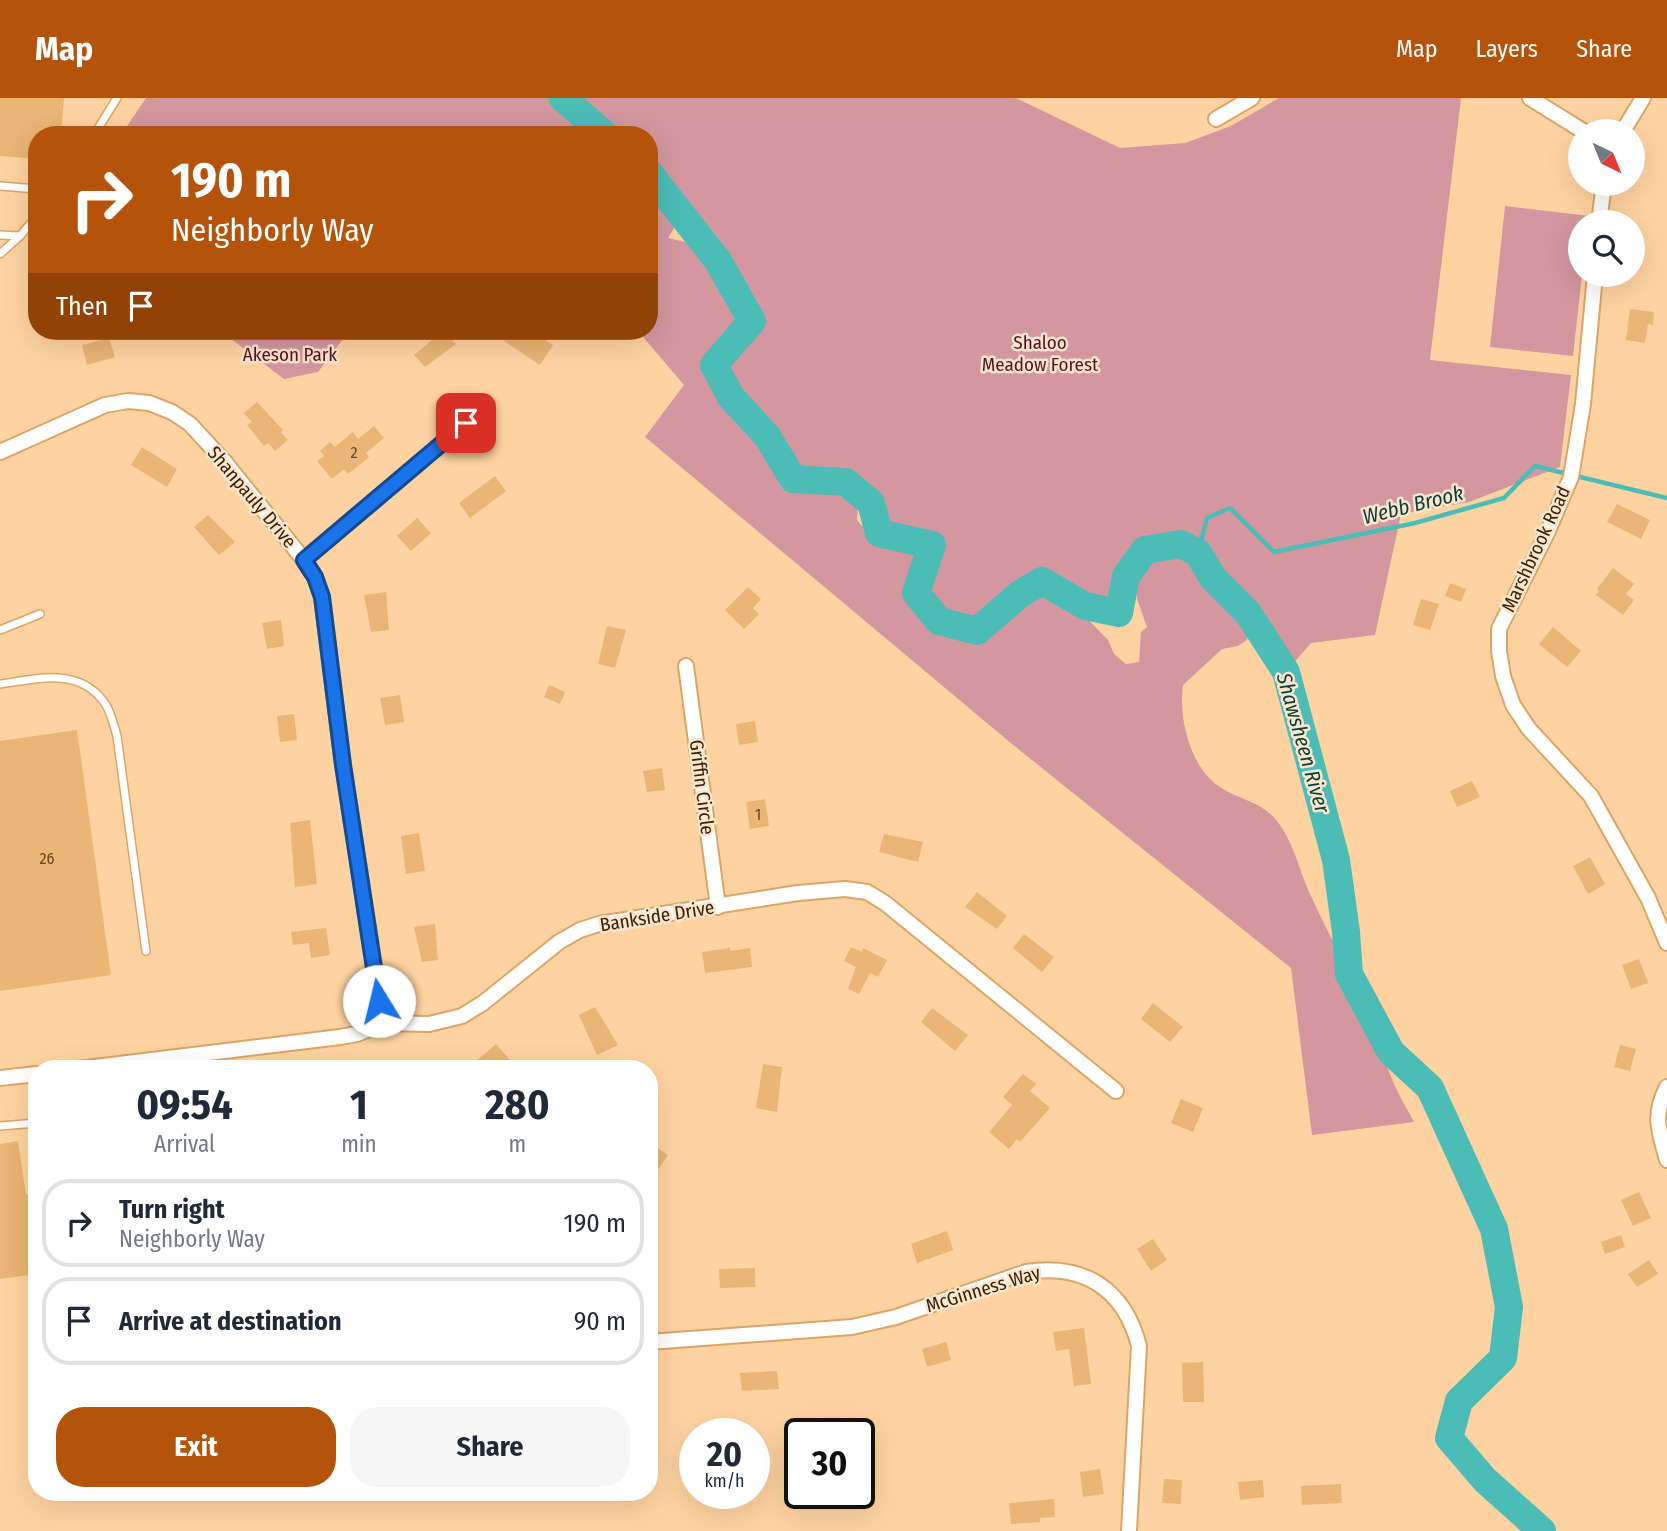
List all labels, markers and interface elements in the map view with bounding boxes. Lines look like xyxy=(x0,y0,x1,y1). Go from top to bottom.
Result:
text: Map xyxy=(35,29,93,69)
text: Map xyxy=(1396,35,1438,63)
text: Layers xyxy=(1476,35,1538,63)
text: Share xyxy=(1576,35,1632,63)
north arrow xyxy=(1568,119,1645,196)
map controls xyxy=(1568,119,1645,287)
text: 190 m xyxy=(171,151,291,210)
icon: right xyxy=(56,154,147,245)
button: search xyxy=(1568,210,1645,287)
text: Neighborly Way xyxy=(171,211,374,249)
icon: arrive xyxy=(122,287,160,325)
text: Then xyxy=(56,291,108,322)
park label: Shaloo Meadow Forest xyxy=(982,331,1099,376)
park label: Akeson Park xyxy=(243,343,337,366)
pin xyxy=(436,393,496,453)
icon: arrive xyxy=(447,404,485,442)
street label: Shanpauly Drive xyxy=(203,441,301,553)
house number: 2 xyxy=(350,443,358,462)
water label: Webb Brook xyxy=(1360,480,1466,530)
street label: Marshbrook Road xyxy=(1497,482,1575,616)
water label: Shawsheen River xyxy=(1270,669,1336,817)
street label: Griffin Circle xyxy=(685,738,719,836)
house number: 1 xyxy=(755,805,761,824)
house number: 26 xyxy=(40,849,55,868)
street label: Bankside Drive xyxy=(598,896,716,936)
position arrow xyxy=(342,964,416,1038)
text: 09:54 xyxy=(136,1080,233,1130)
text: 1 xyxy=(350,1080,368,1130)
text: 280 xyxy=(485,1080,550,1130)
text: Arrival xyxy=(154,1130,215,1158)
text: min xyxy=(341,1130,377,1158)
text: m xyxy=(509,1130,526,1158)
text: Turn right xyxy=(119,1194,225,1225)
icon: right xyxy=(60,1204,98,1242)
text: 190 m xyxy=(564,1208,626,1239)
text: Neighborly Way xyxy=(119,1225,265,1253)
street label: McGinness Way xyxy=(923,1261,1043,1317)
icon: arrive xyxy=(60,1302,98,1340)
text: Arrive at destination xyxy=(119,1306,342,1337)
text: 90 m xyxy=(574,1306,626,1337)
button: Exit xyxy=(56,1407,336,1487)
button: Share xyxy=(350,1407,630,1487)
speed limit sign: 30 xyxy=(784,1418,875,1509)
text: 20 xyxy=(707,1433,742,1475)
text: km/h xyxy=(704,1470,745,1492)

